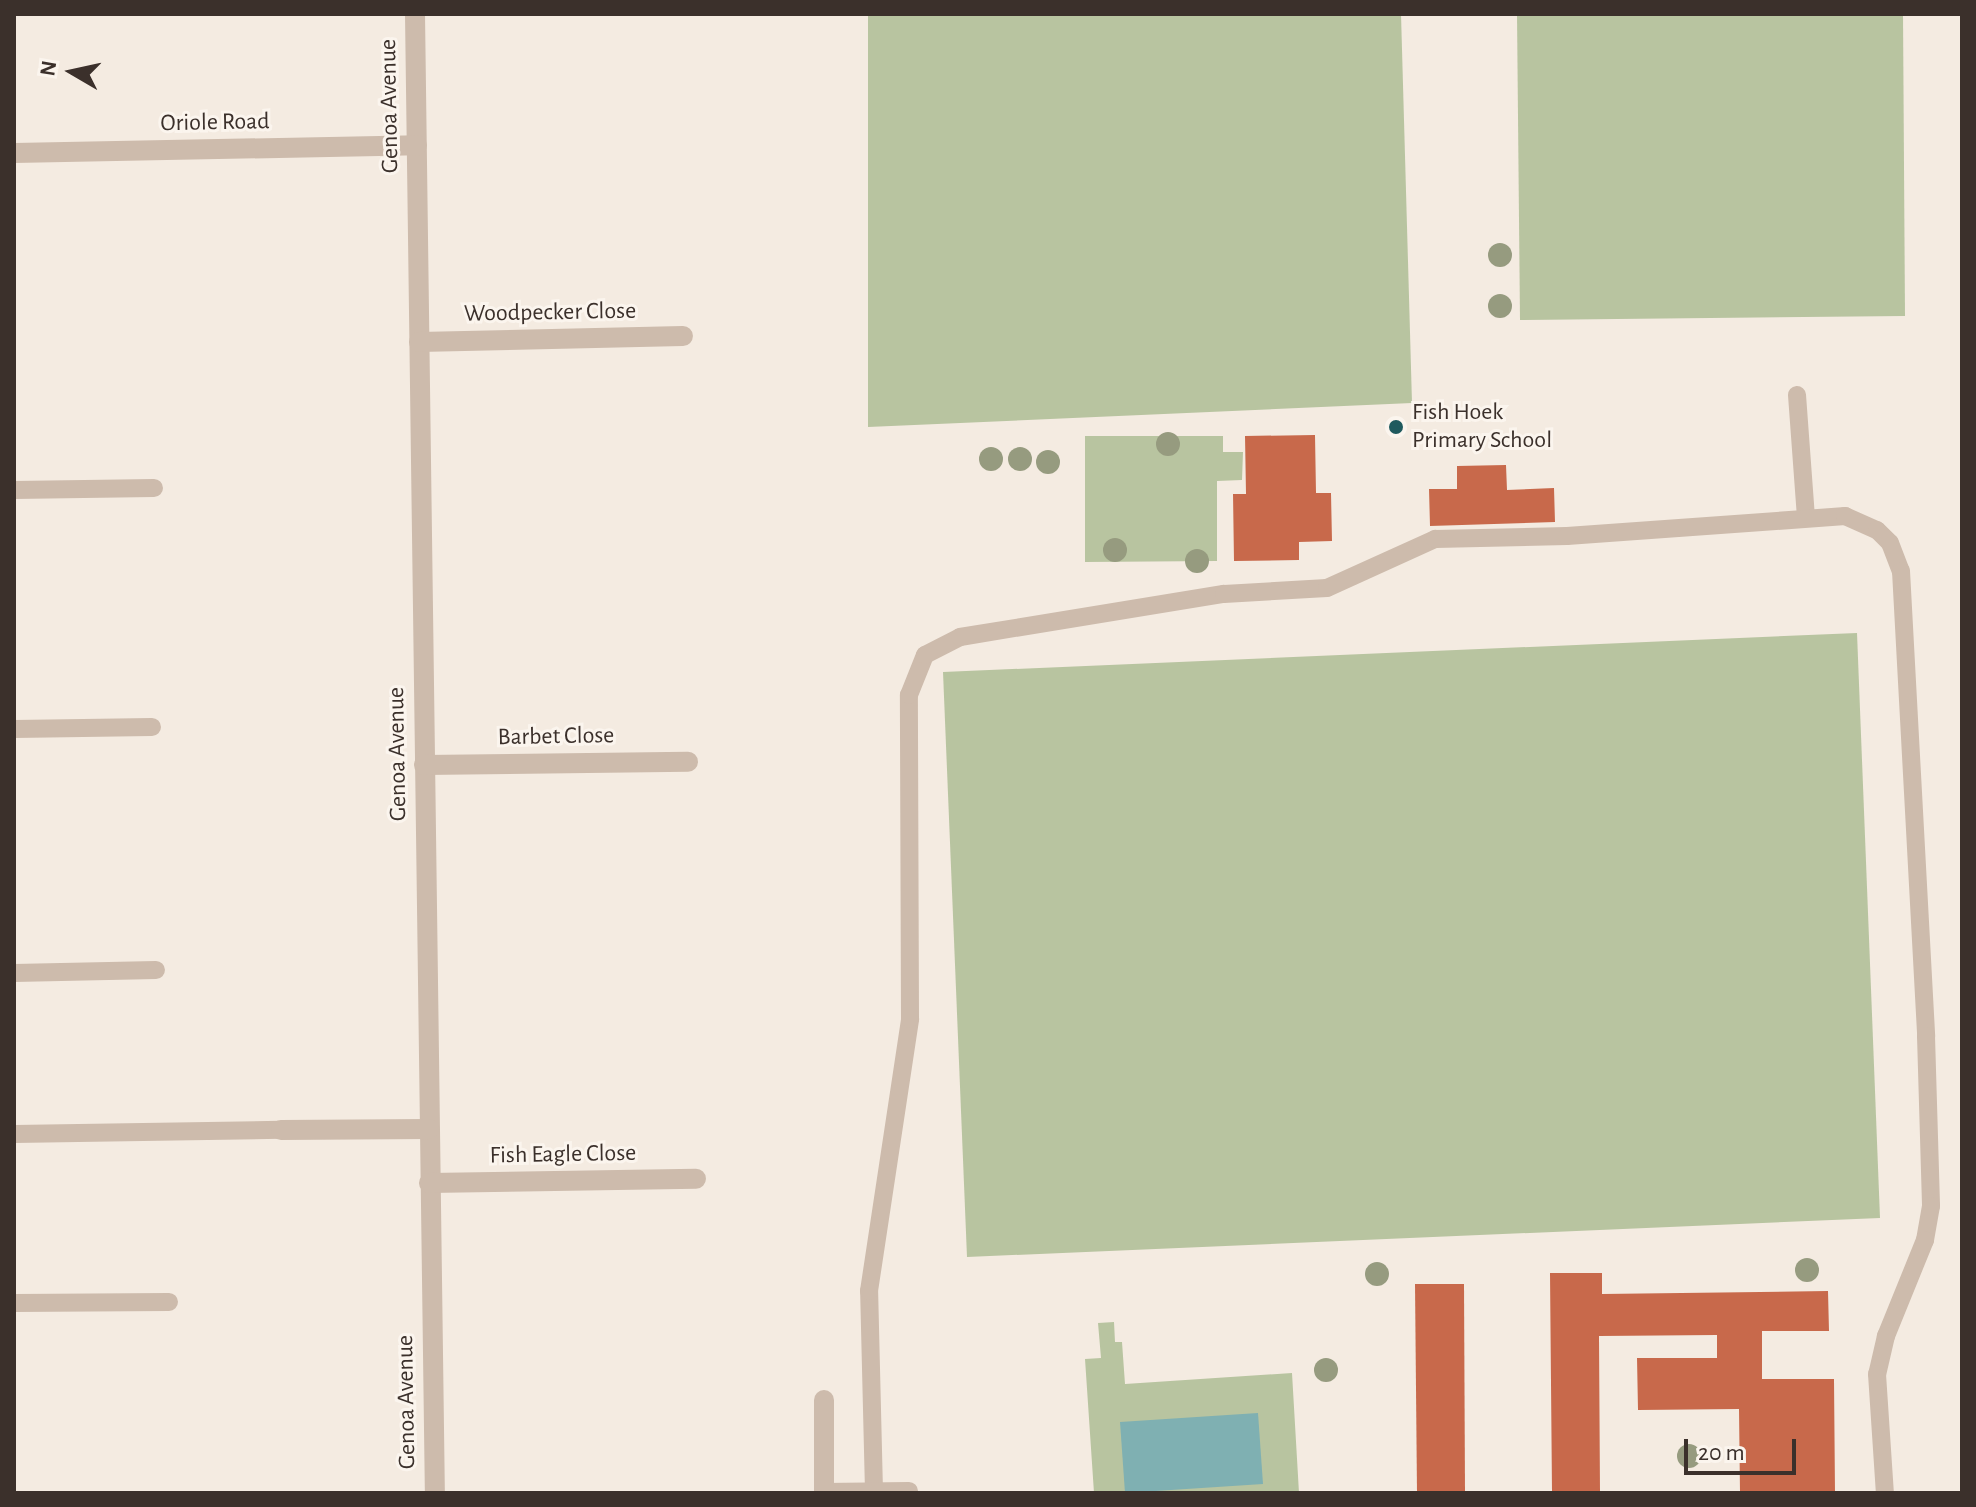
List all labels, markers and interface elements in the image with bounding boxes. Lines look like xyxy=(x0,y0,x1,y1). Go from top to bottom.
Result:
north arrow xyxy=(32,32,112,112)
street label: Genoa Avenue xyxy=(374,39,406,173)
text: N xyxy=(36,59,60,78)
street label: Oriole Road xyxy=(160,108,270,138)
street label: Woodpecker Close xyxy=(464,297,636,329)
place label: Fish Hoek Primary School xyxy=(1412,399,1552,455)
marker: Fish Hoek Primary School xyxy=(1387,418,1405,436)
street label: Genoa Avenue xyxy=(382,687,414,821)
street label: Barbet Close xyxy=(497,722,615,752)
street label: Fish Eagle Close xyxy=(490,1139,636,1171)
street label: Genoa Avenue xyxy=(391,1335,423,1469)
scale bar xyxy=(1688,1423,1800,1473)
text: 20 m xyxy=(1698,1441,1745,1465)

